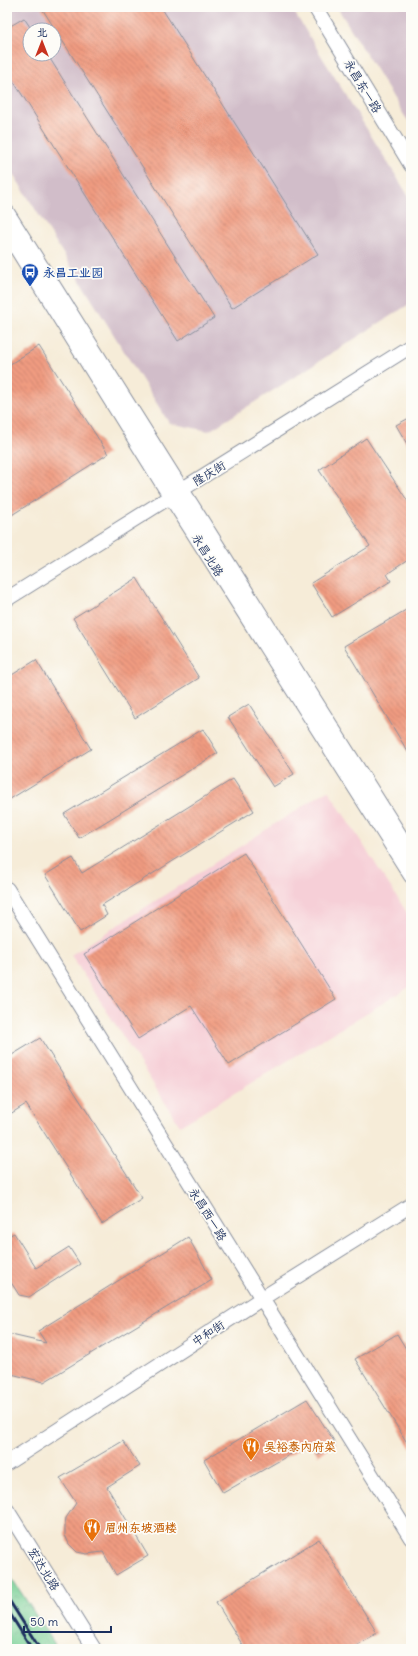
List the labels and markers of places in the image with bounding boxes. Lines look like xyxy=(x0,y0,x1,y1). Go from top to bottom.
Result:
bus stop icon: 永昌工业园 xyxy=(20,262,40,287)
place label: 永昌工业园 xyxy=(43,265,103,280)
restaurant icon: 吴裕泰内府菜 xyxy=(241,1436,261,1461)
place label: 吴裕泰内府菜 xyxy=(264,1439,336,1454)
restaurant icon: 眉州东坡酒楼 xyxy=(82,1517,102,1542)
place label: 眉州东坡酒楼 xyxy=(105,1520,177,1535)

